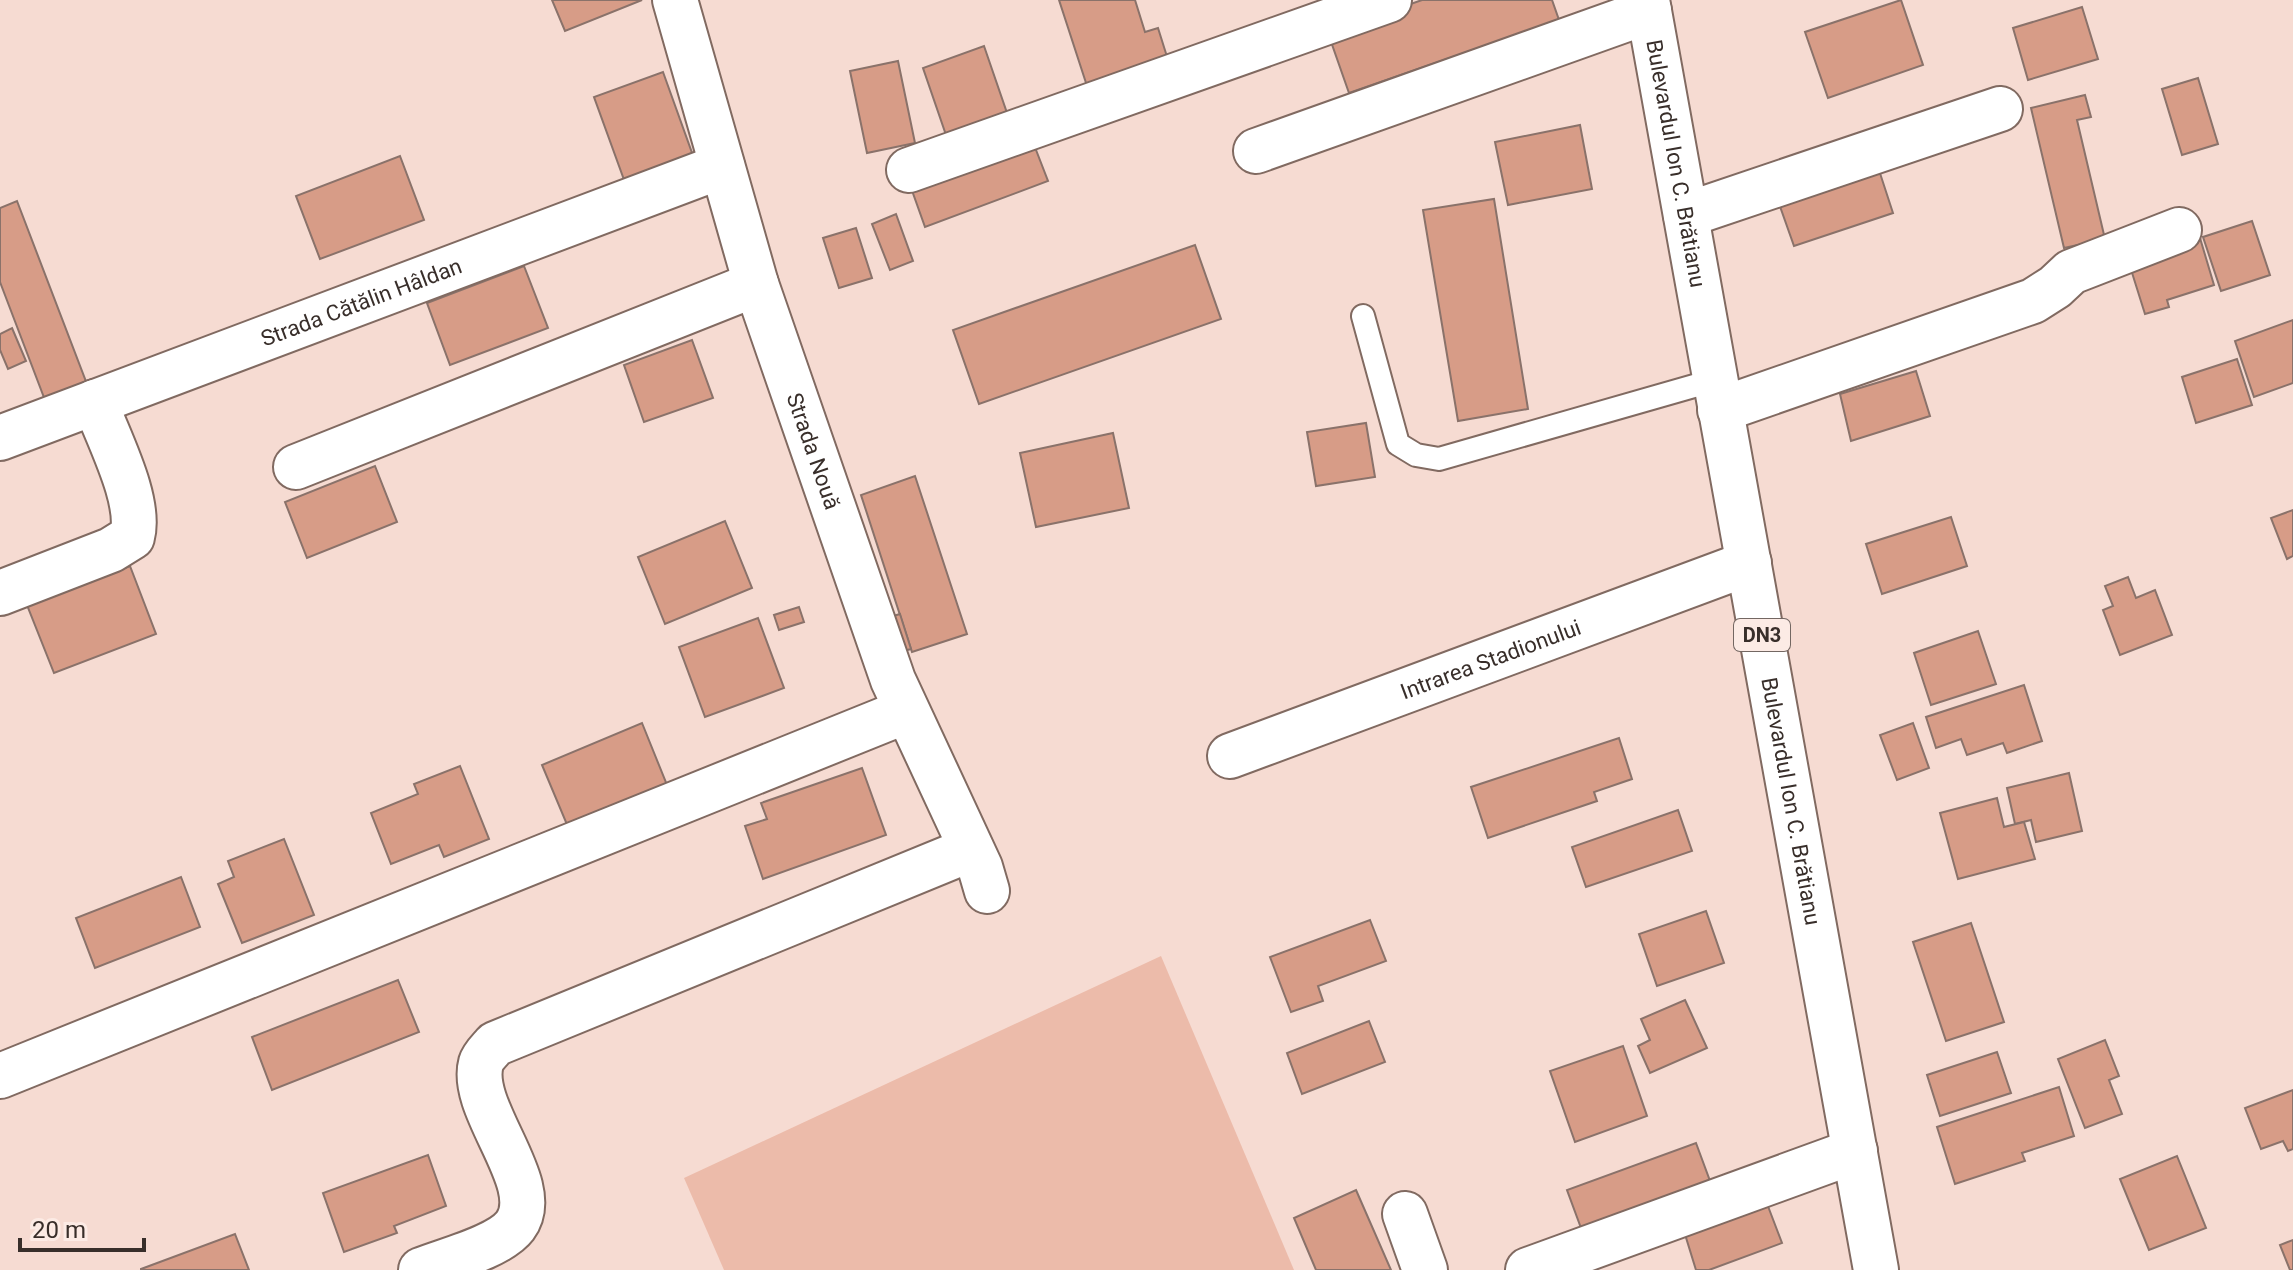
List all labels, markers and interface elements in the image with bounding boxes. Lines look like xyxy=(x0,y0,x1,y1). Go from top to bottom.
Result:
street label: Bulevardul Ion C. Brătianu xyxy=(1641,38,1711,289)
street label: Strada Cătălin Hâldan xyxy=(258,253,465,352)
street label: Strada Nouă xyxy=(782,390,845,513)
street label: Intrarea Stadionului xyxy=(1397,615,1584,704)
road number: DN3 xyxy=(1734,619,1790,651)
street label: Bulevardul Ion C. Brătianu xyxy=(1756,675,1826,927)
scale bar xyxy=(20,1202,144,1252)
text: 20 m xyxy=(32,1216,86,1244)

